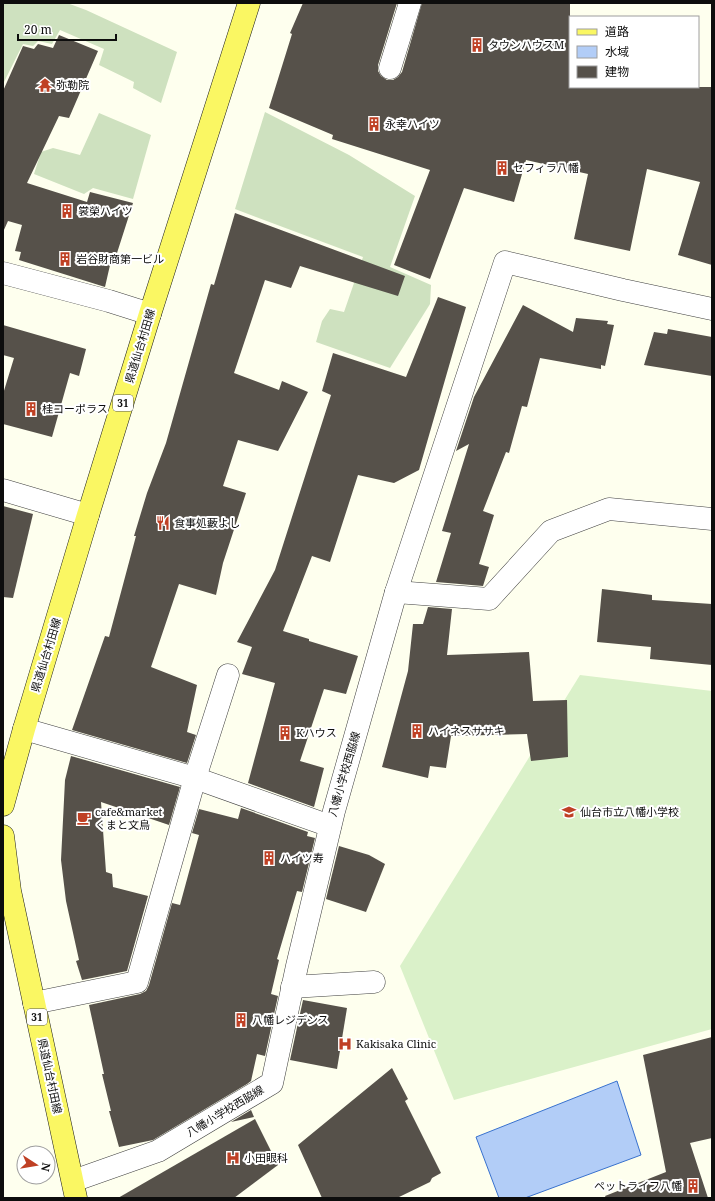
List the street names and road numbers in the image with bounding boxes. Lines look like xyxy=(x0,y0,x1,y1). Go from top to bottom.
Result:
street label: 県道仙台村田線 xyxy=(121,307,158,385)
road number: 31 xyxy=(113,395,133,411)
street label: 県道仙台村田線 xyxy=(27,616,64,694)
street label: 八幡小学校西脇線 xyxy=(324,729,363,818)
road number: 31 xyxy=(27,1009,47,1025)
street label: 県道仙台村田線 xyxy=(35,1037,66,1115)
street label: 八幡小学校西脇線 xyxy=(183,1081,266,1140)

